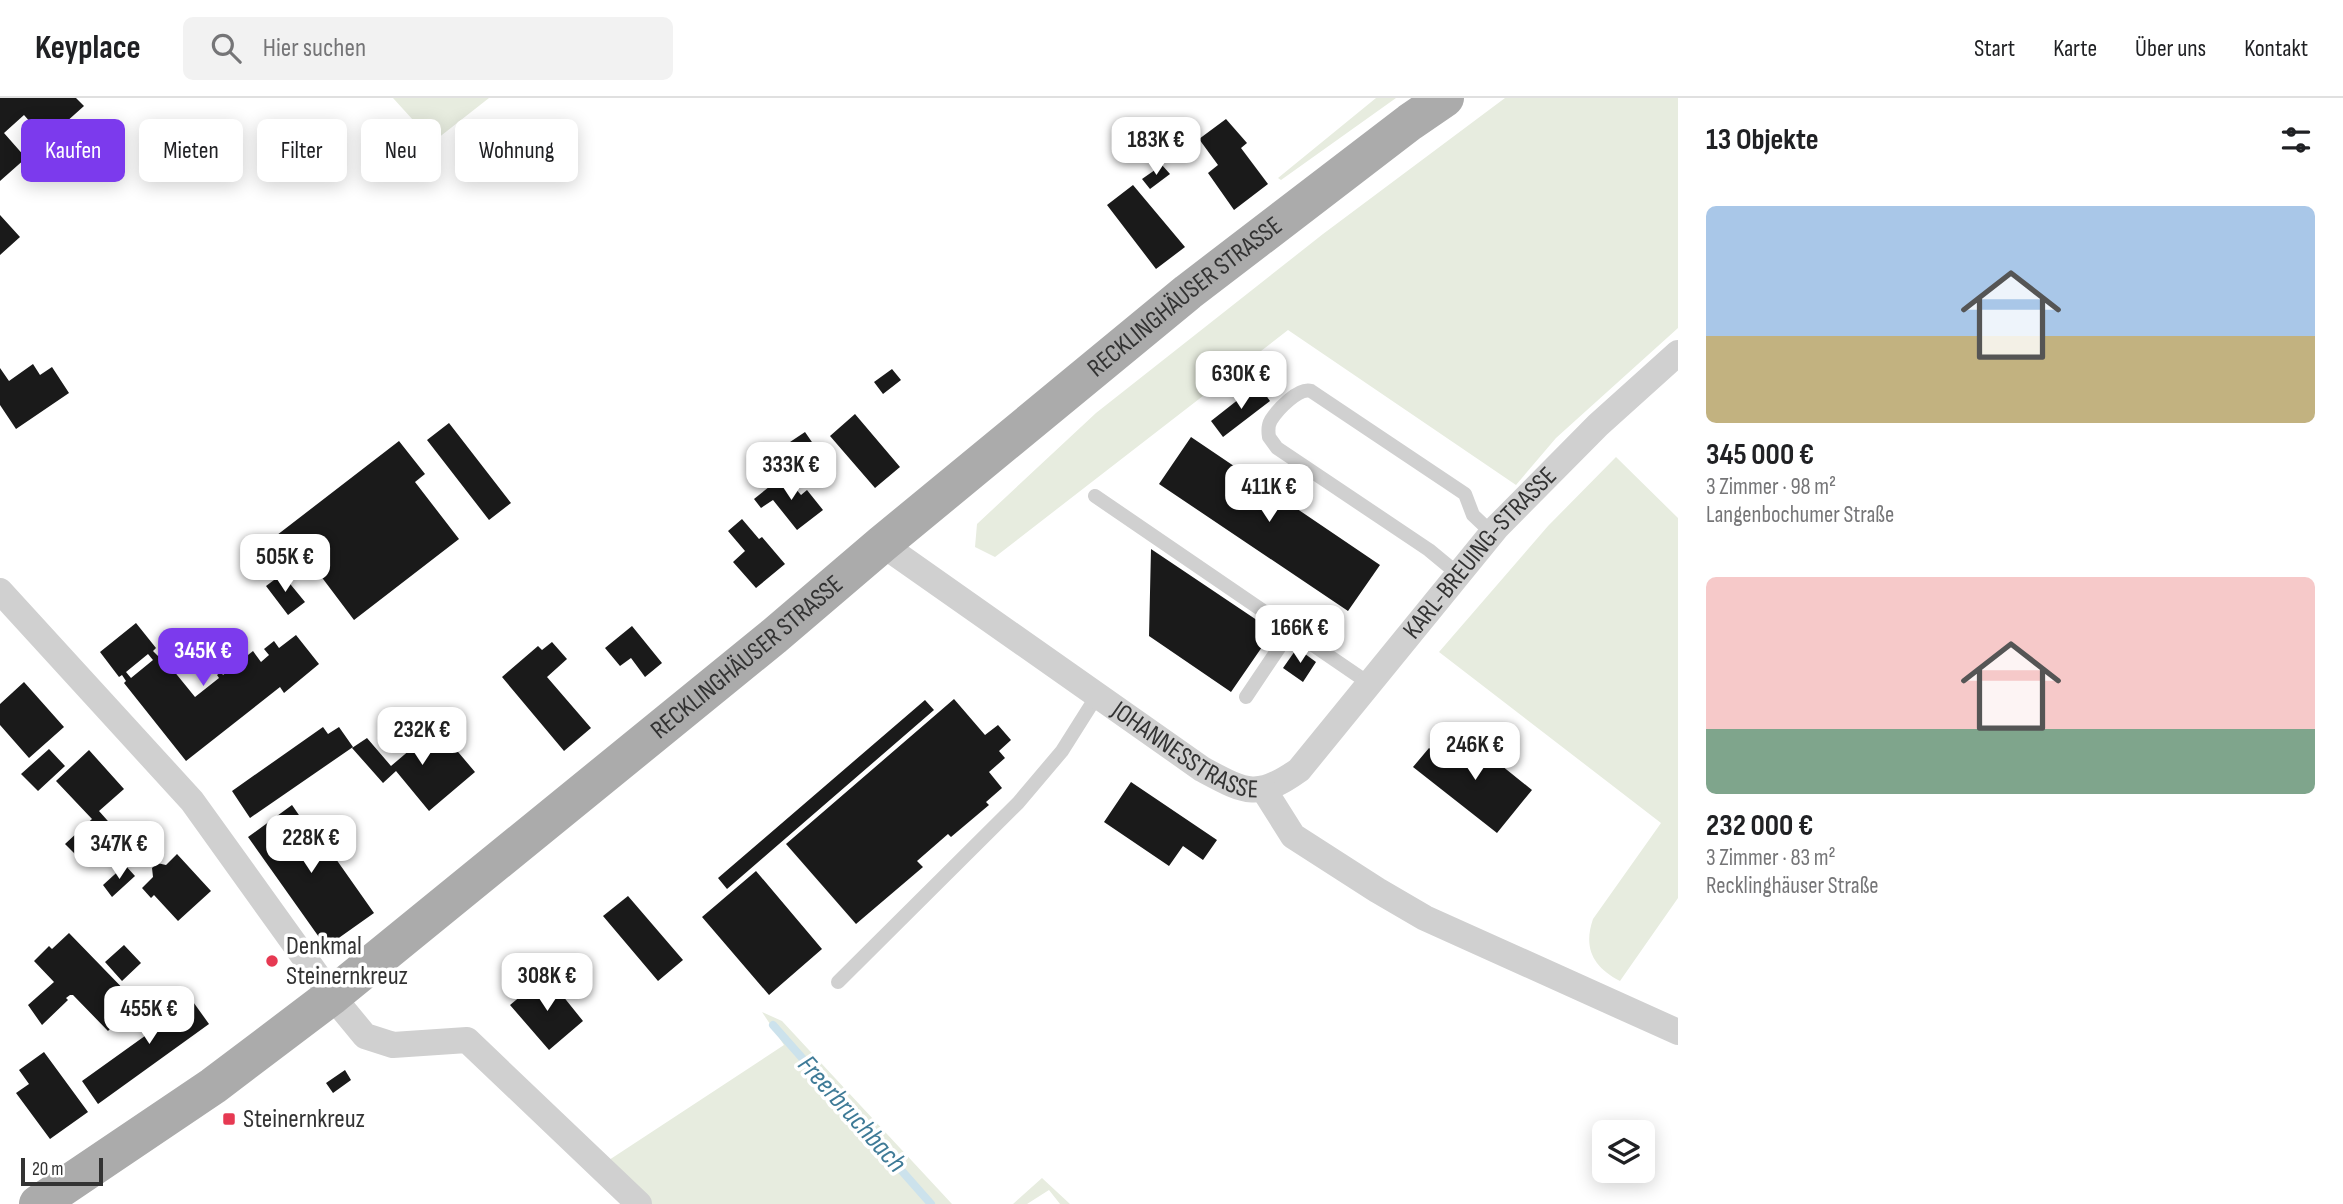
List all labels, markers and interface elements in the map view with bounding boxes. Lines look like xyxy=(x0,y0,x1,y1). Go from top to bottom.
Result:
search box xyxy=(183,17,673,80)
text: Keyplace xyxy=(35,28,141,68)
icon: search xyxy=(207,29,245,67)
text: Hier suchen xyxy=(263,33,366,64)
text: Start xyxy=(1974,34,2015,63)
text: Karte xyxy=(2053,34,2097,63)
text: Über uns xyxy=(2135,34,2206,63)
text: Kontakt xyxy=(2244,34,2308,63)
pin: 183K € xyxy=(1099,118,1213,177)
chip: Kaufen xyxy=(21,119,125,182)
chip: Mieten xyxy=(139,119,243,182)
chip: Filter xyxy=(257,119,347,182)
chip: Neu xyxy=(361,119,441,182)
chip: Wohnung xyxy=(455,119,578,182)
icon: filters xyxy=(2277,121,2315,159)
text: 13 Objekte xyxy=(1706,122,1819,158)
text: 183K € xyxy=(1128,126,1184,154)
street label: RECKLINGHÄUSER STRASSE xyxy=(1081,210,1288,384)
icon: home xyxy=(1948,252,2074,378)
pin: 630K € xyxy=(1184,352,1298,411)
text: 630K € xyxy=(1212,360,1270,388)
text: 345 000 € xyxy=(1706,437,1814,473)
pin: 333K € xyxy=(734,442,848,502)
text: 333K € xyxy=(762,451,820,479)
street label: KARL-BREUING-STRASSE xyxy=(1397,461,1563,645)
pin: 411K € xyxy=(1212,464,1326,524)
text: 411K € xyxy=(1241,473,1297,501)
text: 3 Zimmer · 98 m² xyxy=(1706,473,1836,501)
text: Langenbochumer Straße xyxy=(1706,501,1894,529)
pin: 505K € xyxy=(228,534,342,594)
text: 505K € xyxy=(256,543,314,571)
street label: RECKLINGHÄUSER STRASSE xyxy=(645,569,849,746)
pin: 166K € xyxy=(1243,606,1357,665)
text: 166K € xyxy=(1271,614,1329,642)
icon: home xyxy=(1948,623,2074,749)
pin: 345K € xyxy=(146,628,260,688)
text: 345K € xyxy=(174,637,232,665)
street label: JOHANNESSTRASSE xyxy=(1105,694,1259,805)
pin: 232K € xyxy=(365,708,479,767)
text: 232K € xyxy=(393,716,451,744)
pin: 246K € xyxy=(1418,722,1532,782)
text: 246K € xyxy=(1446,731,1504,759)
text: 232 000 € xyxy=(1706,808,1813,844)
pin: 228K € xyxy=(254,816,368,875)
pin: 347K € xyxy=(62,822,176,881)
text: 228K € xyxy=(282,824,340,852)
text: 347K € xyxy=(90,830,148,858)
text: 3 Zimmer · 83 m² xyxy=(1706,844,1836,872)
text: Recklinghäuser Straße xyxy=(1706,872,1879,900)
place label: Denkmal Steinernkreuz xyxy=(286,931,408,992)
marker: Denkmal Steinernkreuz xyxy=(264,953,280,969)
pin: 308K € xyxy=(490,954,604,1013)
text: 308K € xyxy=(518,962,576,990)
pin: 455K € xyxy=(92,986,206,1046)
text: 455K € xyxy=(120,995,178,1023)
water label: Freerbruchbach xyxy=(791,1049,913,1179)
place label: Steinernkreuz xyxy=(243,1104,365,1135)
marker: Steinernkreuz xyxy=(221,1111,237,1127)
map controls xyxy=(1592,1120,1655,1183)
button: layers xyxy=(1592,1120,1655,1183)
scale bar xyxy=(21,1155,103,1187)
text: 20 m xyxy=(32,1158,64,1181)

